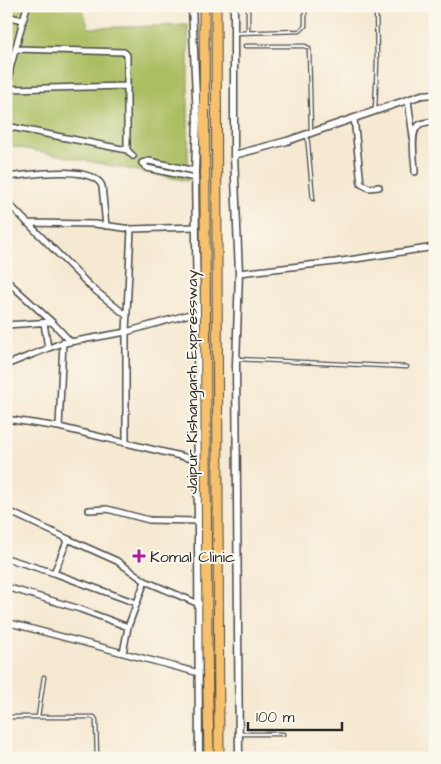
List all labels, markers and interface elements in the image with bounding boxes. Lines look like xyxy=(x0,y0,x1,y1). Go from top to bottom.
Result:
street label: Jaipur Kishangarh Expressway xyxy=(181,270,204,494)
place label: Komal Clinic xyxy=(150,546,235,568)
marker: Komal Clinic xyxy=(132,549,146,563)
scale bar xyxy=(248,699,342,731)
text: 100 m xyxy=(256,707,295,728)

